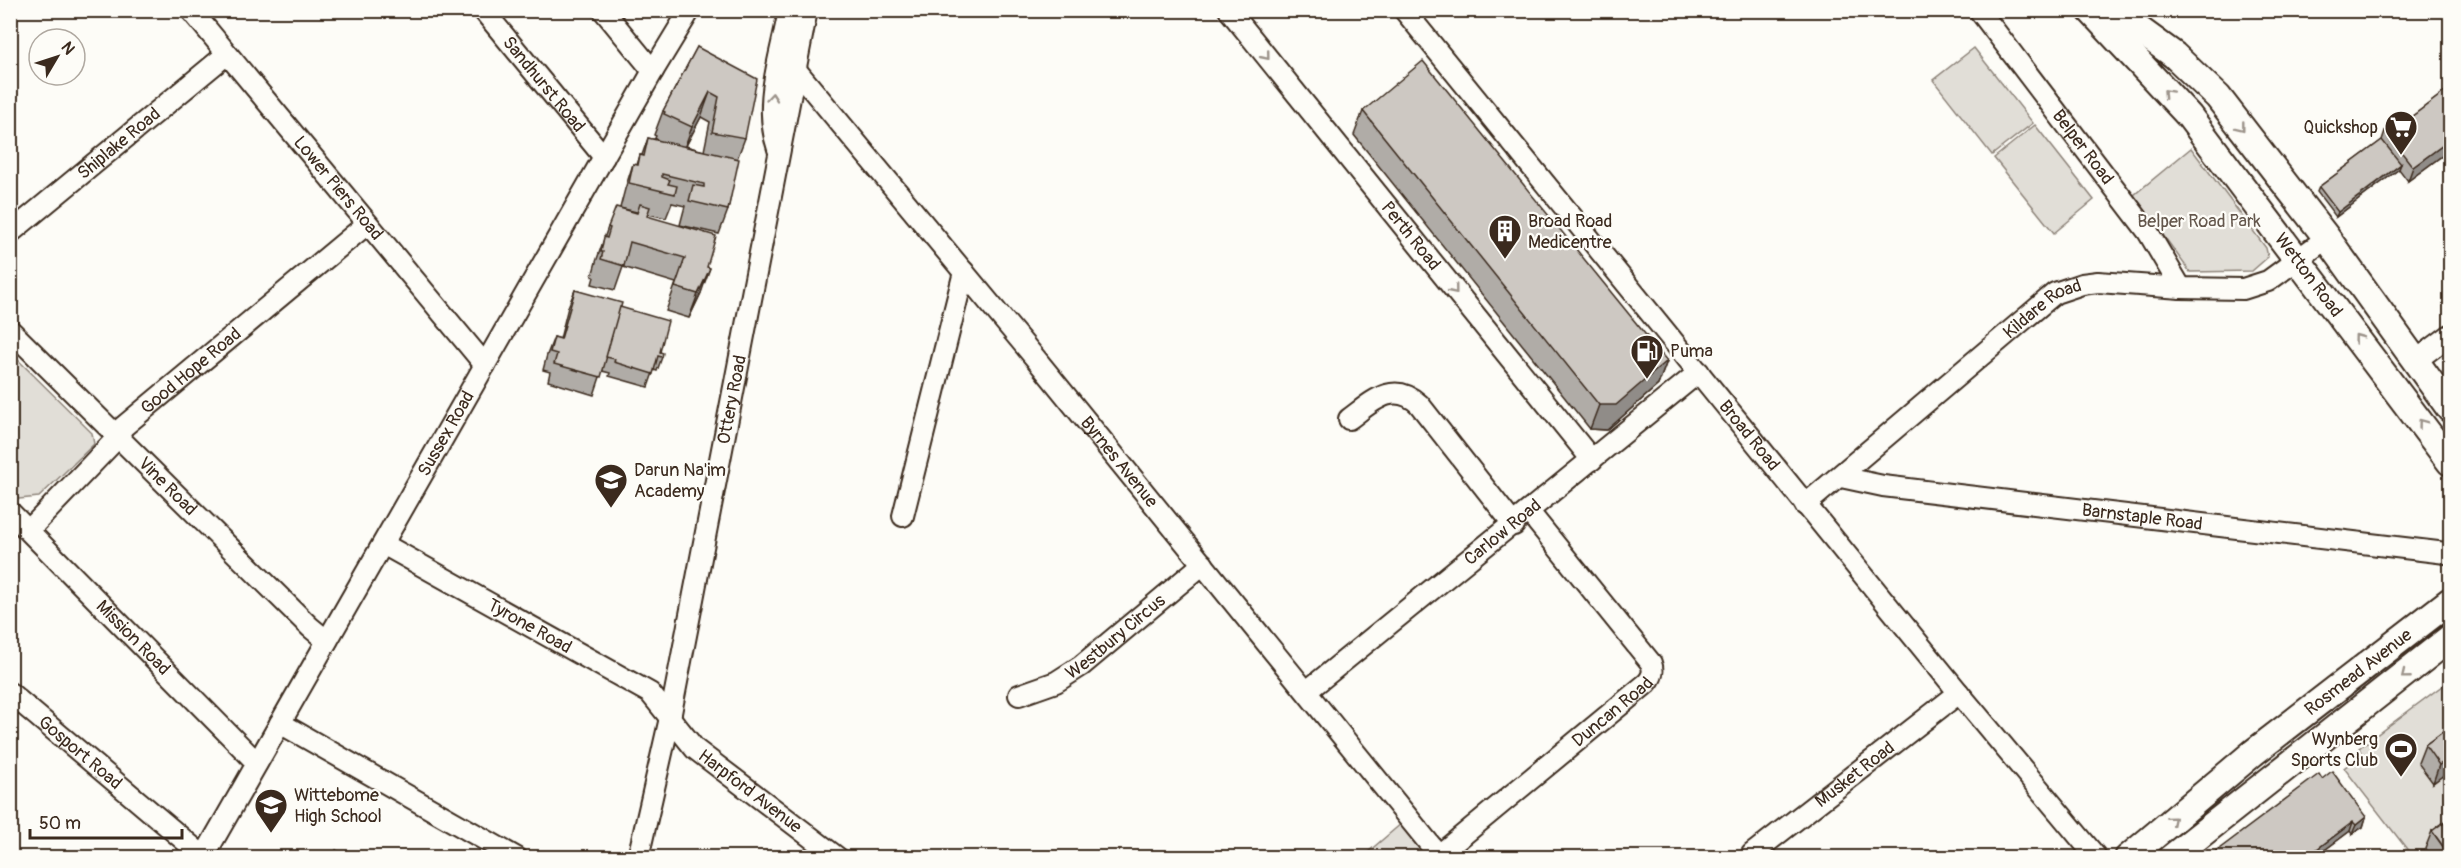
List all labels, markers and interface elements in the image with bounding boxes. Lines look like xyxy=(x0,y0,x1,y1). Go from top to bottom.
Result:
north arrow xyxy=(27,27,87,87)
street label: Sandhurst Road xyxy=(497,32,590,137)
text: N xyxy=(57,38,79,59)
one-way arrow xyxy=(1258,49,1269,60)
one-way arrow xyxy=(2164,89,2175,100)
one-way arrow xyxy=(765,93,778,102)
street label: Shiplake Road xyxy=(73,103,165,185)
street label: Belper Road xyxy=(2047,105,2119,189)
supermarket icon: Quickshop xyxy=(2383,109,2419,156)
place label: Quickshop xyxy=(2303,116,2378,139)
one-way arrow xyxy=(2233,120,2244,131)
street label: Lower Piers Road xyxy=(288,131,388,245)
street label: Perth Road xyxy=(1376,197,1445,275)
place label: Broad Road Medicentre xyxy=(1528,210,1612,254)
park label: Belper Road Park xyxy=(2137,210,2261,233)
building icon: Broad Road Medicentre xyxy=(1487,213,1523,260)
street label: Wetton Road xyxy=(2269,228,2348,322)
street label: Kildare Road xyxy=(1999,274,2084,344)
one-way arrow xyxy=(1447,283,1458,294)
street label: Good Hope Road xyxy=(136,323,246,420)
fuel station icon: Puma xyxy=(1629,333,1665,380)
one-way arrow xyxy=(2354,334,2365,345)
place label: Puma xyxy=(1670,340,1713,363)
street label: Ottery Road xyxy=(712,353,752,446)
street label: Sussex Road xyxy=(413,387,480,481)
street label: Broad Road xyxy=(1714,396,1785,476)
street label: Byrnes Avenue xyxy=(1075,412,1163,512)
one-way arrow xyxy=(2418,419,2429,430)
street label: Vine Road xyxy=(133,452,202,521)
place label: Darun Na'im Academy xyxy=(634,459,726,503)
school or university icon: Darun Na'im Academy xyxy=(593,462,629,509)
street label: Carlow Road xyxy=(1459,494,1546,571)
street label: Barnstaple Road xyxy=(2081,499,2204,536)
street label: Westbury Circus xyxy=(1061,589,1170,685)
street label: Tyrone Road xyxy=(483,594,576,659)
street label: Mission Road xyxy=(91,595,175,680)
street label: Rosmead Avenue xyxy=(2300,624,2417,721)
one-way arrow xyxy=(2401,667,2412,678)
street label: Duncan Road xyxy=(1567,672,1659,752)
street label: Gosport Road xyxy=(33,711,127,795)
place label: Wynberg Sports Club xyxy=(2290,728,2378,772)
sports icon: Wynberg Sports Club xyxy=(2383,731,2419,778)
street label: Musket Road xyxy=(1810,736,1899,813)
street label: Harpford Avenue xyxy=(693,744,807,839)
place label: Wittebome High School xyxy=(294,784,382,828)
school or university icon: Wittebome High School xyxy=(253,787,289,834)
scale bar xyxy=(30,802,182,840)
text: 50 m xyxy=(39,812,81,835)
one-way arrow xyxy=(2165,816,2176,827)

